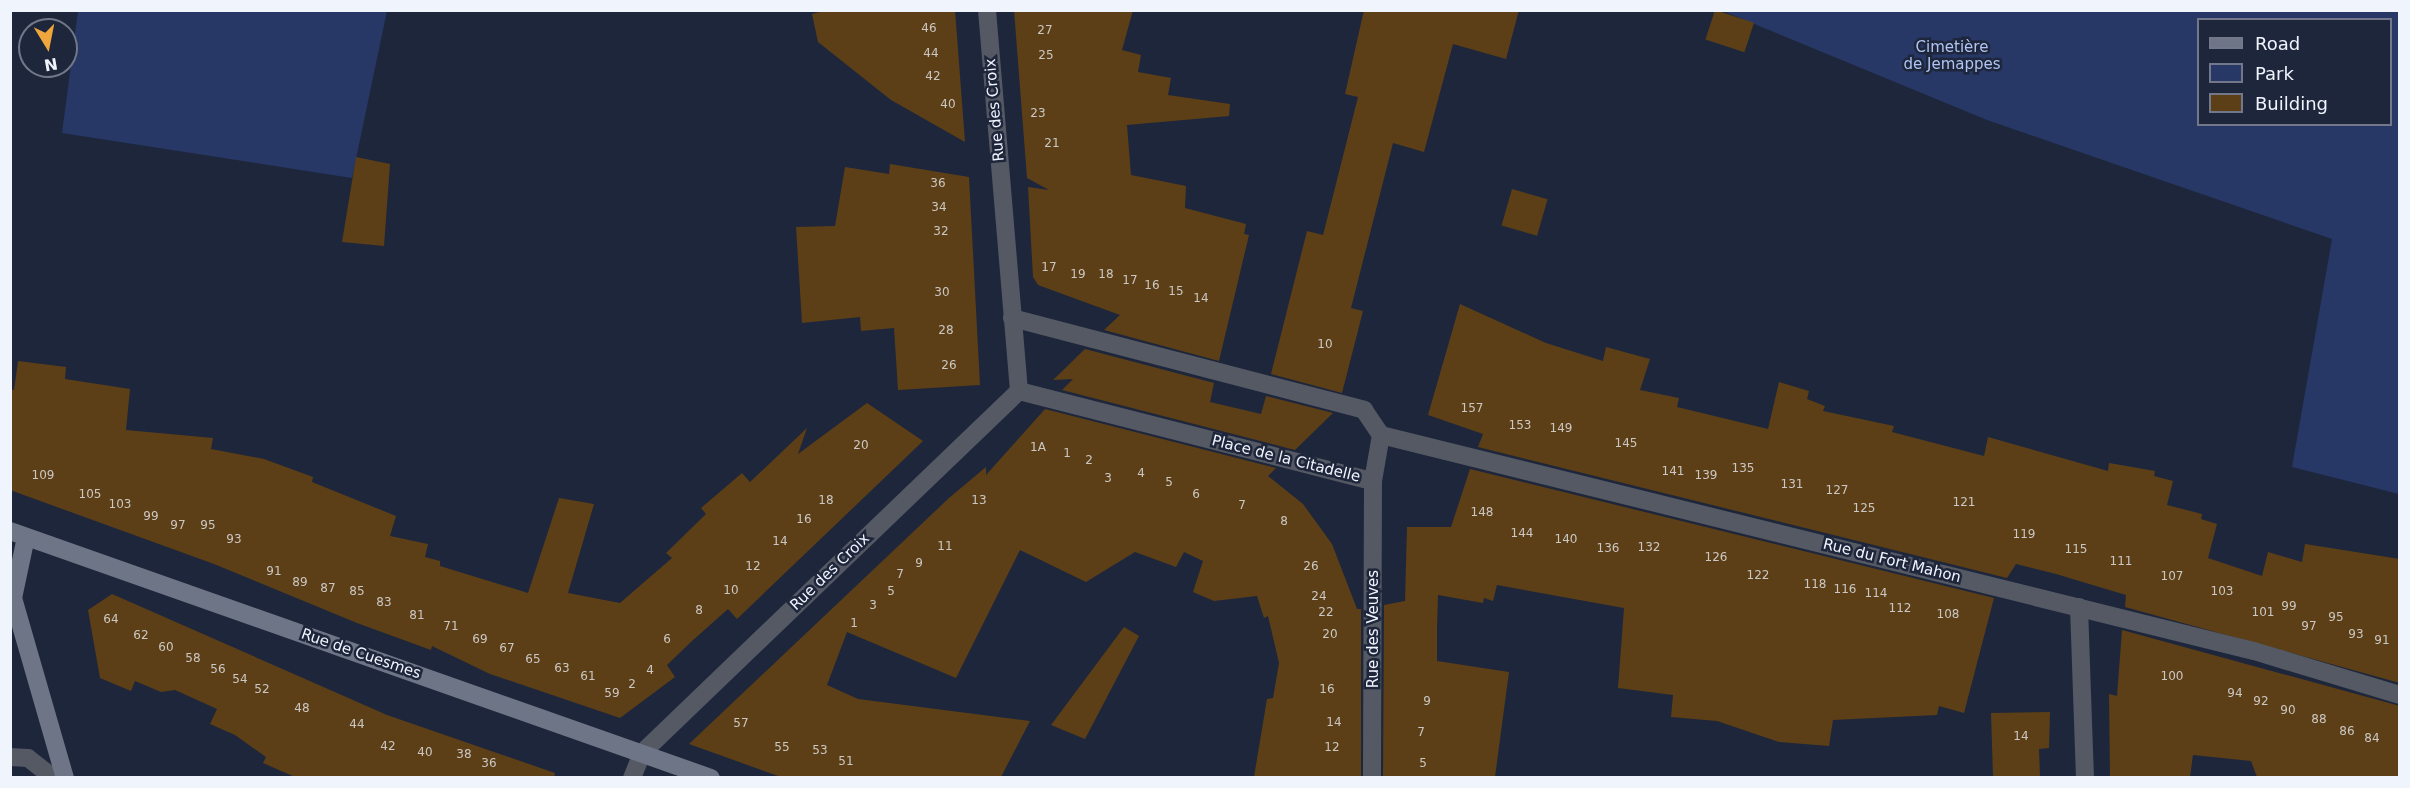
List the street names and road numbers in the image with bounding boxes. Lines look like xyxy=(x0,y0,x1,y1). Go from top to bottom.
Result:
street label: Rue des Croix xyxy=(982,58,1008,162)
street label: Place de la Citadelle xyxy=(1210,432,1362,486)
street label: Rue des Croix xyxy=(787,530,873,614)
street label: Rue du Fort Mahon xyxy=(1821,535,1963,587)
street label: Rue des Veuves xyxy=(1365,570,1383,688)
street label: Rue de Cuesmes xyxy=(299,625,423,683)

